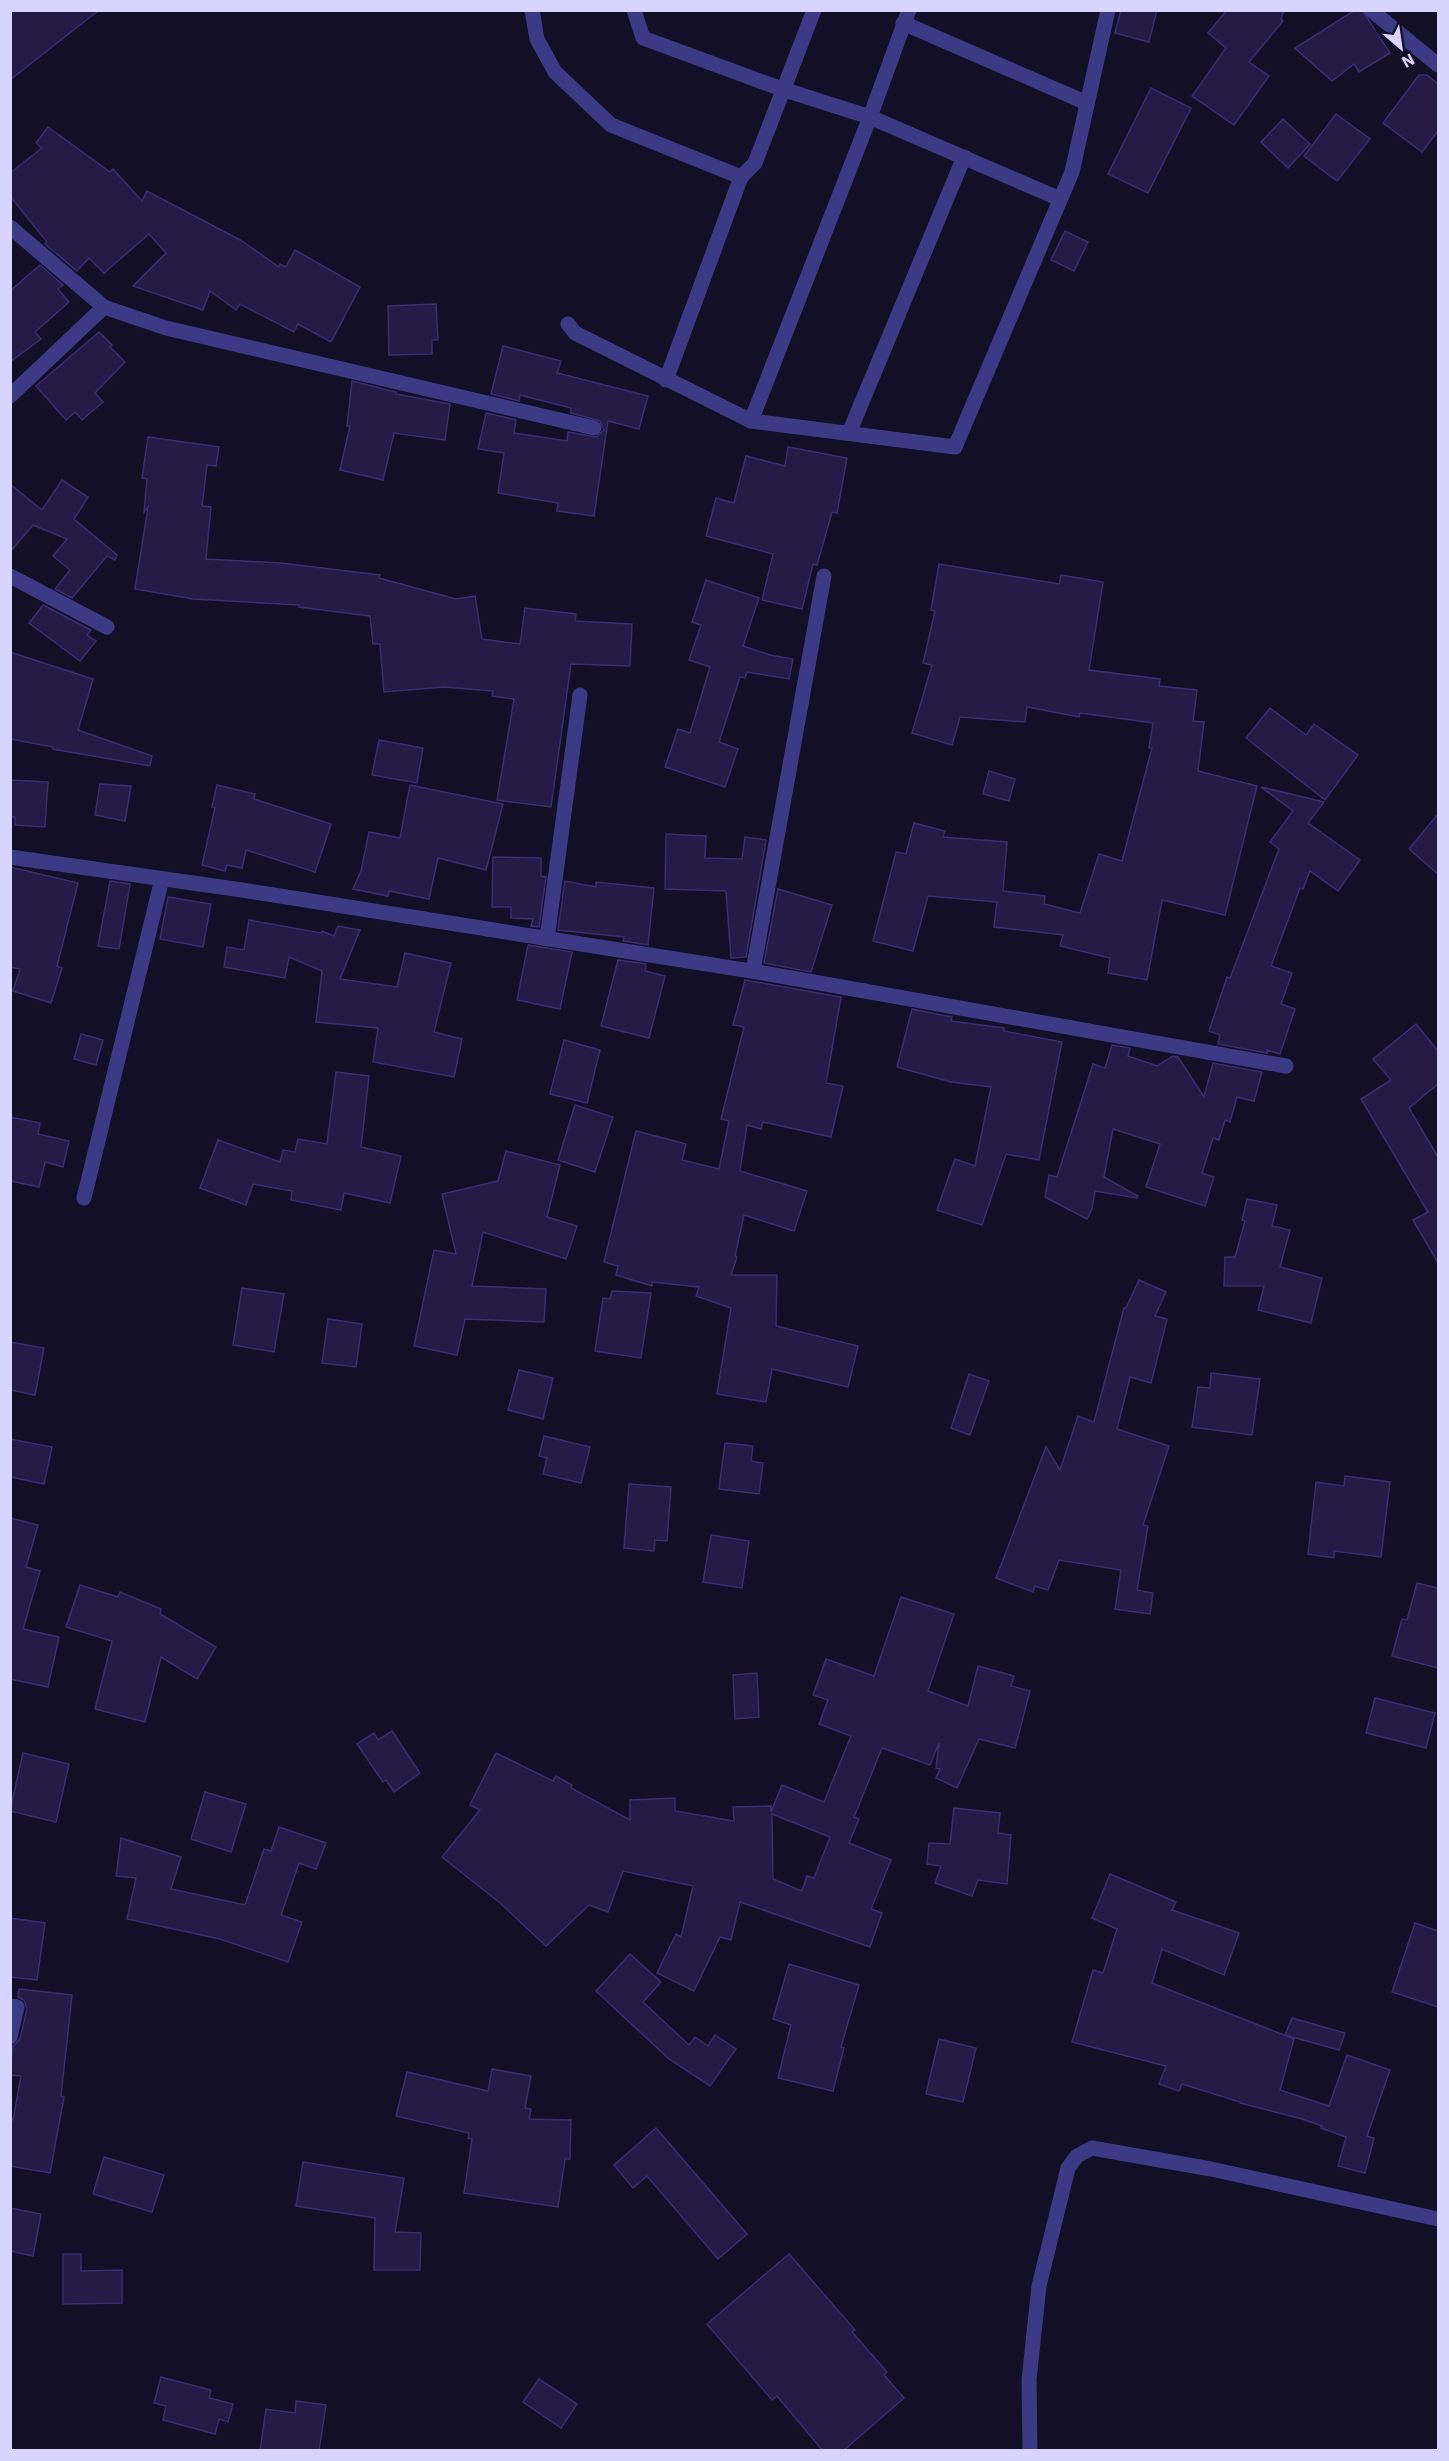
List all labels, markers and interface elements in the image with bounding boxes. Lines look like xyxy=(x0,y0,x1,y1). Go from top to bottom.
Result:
north arrow xyxy=(1371,18,1431,78)
text: N xyxy=(1398,50,1418,73)

